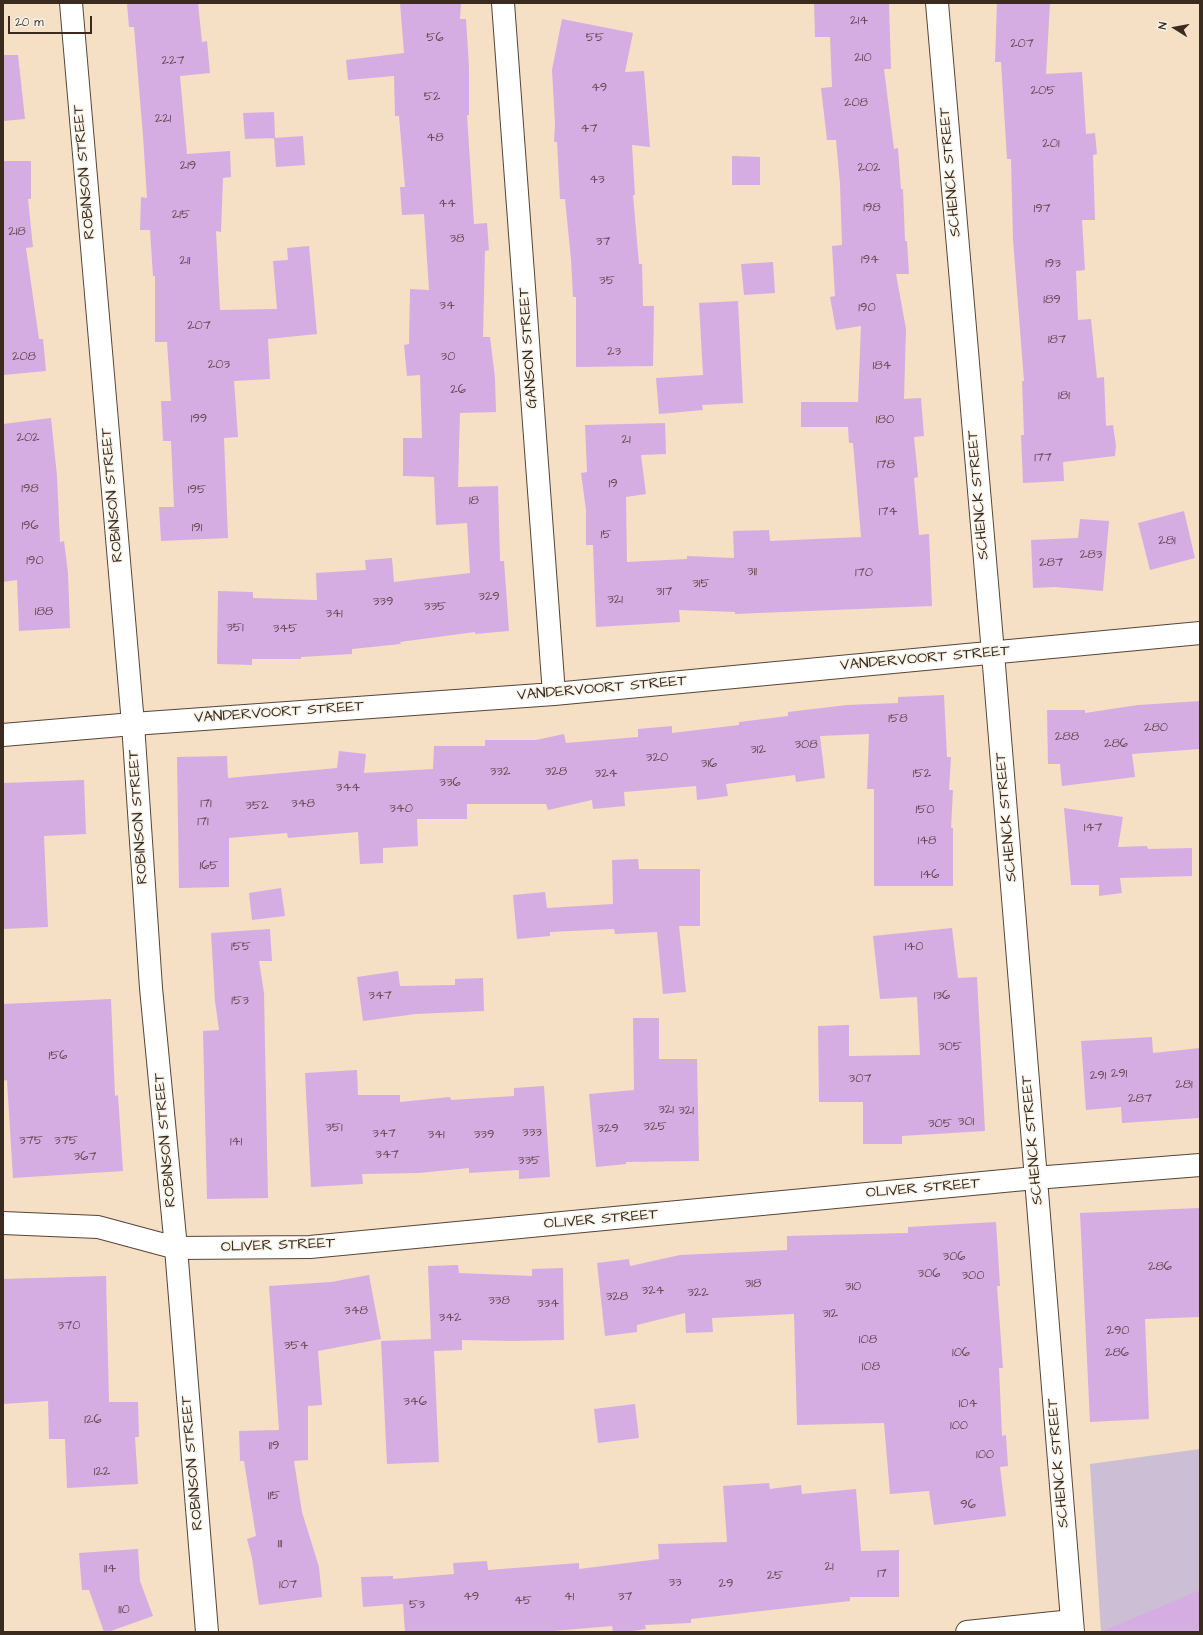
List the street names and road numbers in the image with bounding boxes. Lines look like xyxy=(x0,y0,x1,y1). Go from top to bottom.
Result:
street label: ROBINSON STREET xyxy=(70,104,100,240)
street label: SCHENCK STREET xyxy=(936,106,966,238)
street label: GANSON STREET xyxy=(516,287,542,409)
street label: ROBINSON STREET xyxy=(98,427,128,563)
street label: SCHENCK STREET xyxy=(964,429,994,561)
street label: VANDERVOORT STREET xyxy=(840,643,1010,675)
street label: VANDERVOORT STREET xyxy=(517,673,687,705)
street label: VANDERVOORT STREET xyxy=(194,698,364,728)
street label: ROBINSON STREET xyxy=(125,749,153,885)
street label: SCHENCK STREET xyxy=(992,751,1022,883)
street label: ROBINSON STREET xyxy=(151,1072,181,1208)
street label: SCHENCK STREET xyxy=(1018,1074,1048,1206)
street label: OLIVER STREET xyxy=(865,1175,981,1203)
street label: OLIVER STREET xyxy=(543,1206,659,1234)
street label: OLIVER STREET xyxy=(220,1235,336,1257)
street label: ROBINSON STREET xyxy=(178,1395,208,1531)
street label: SCHENCK STREET xyxy=(1044,1397,1074,1529)

